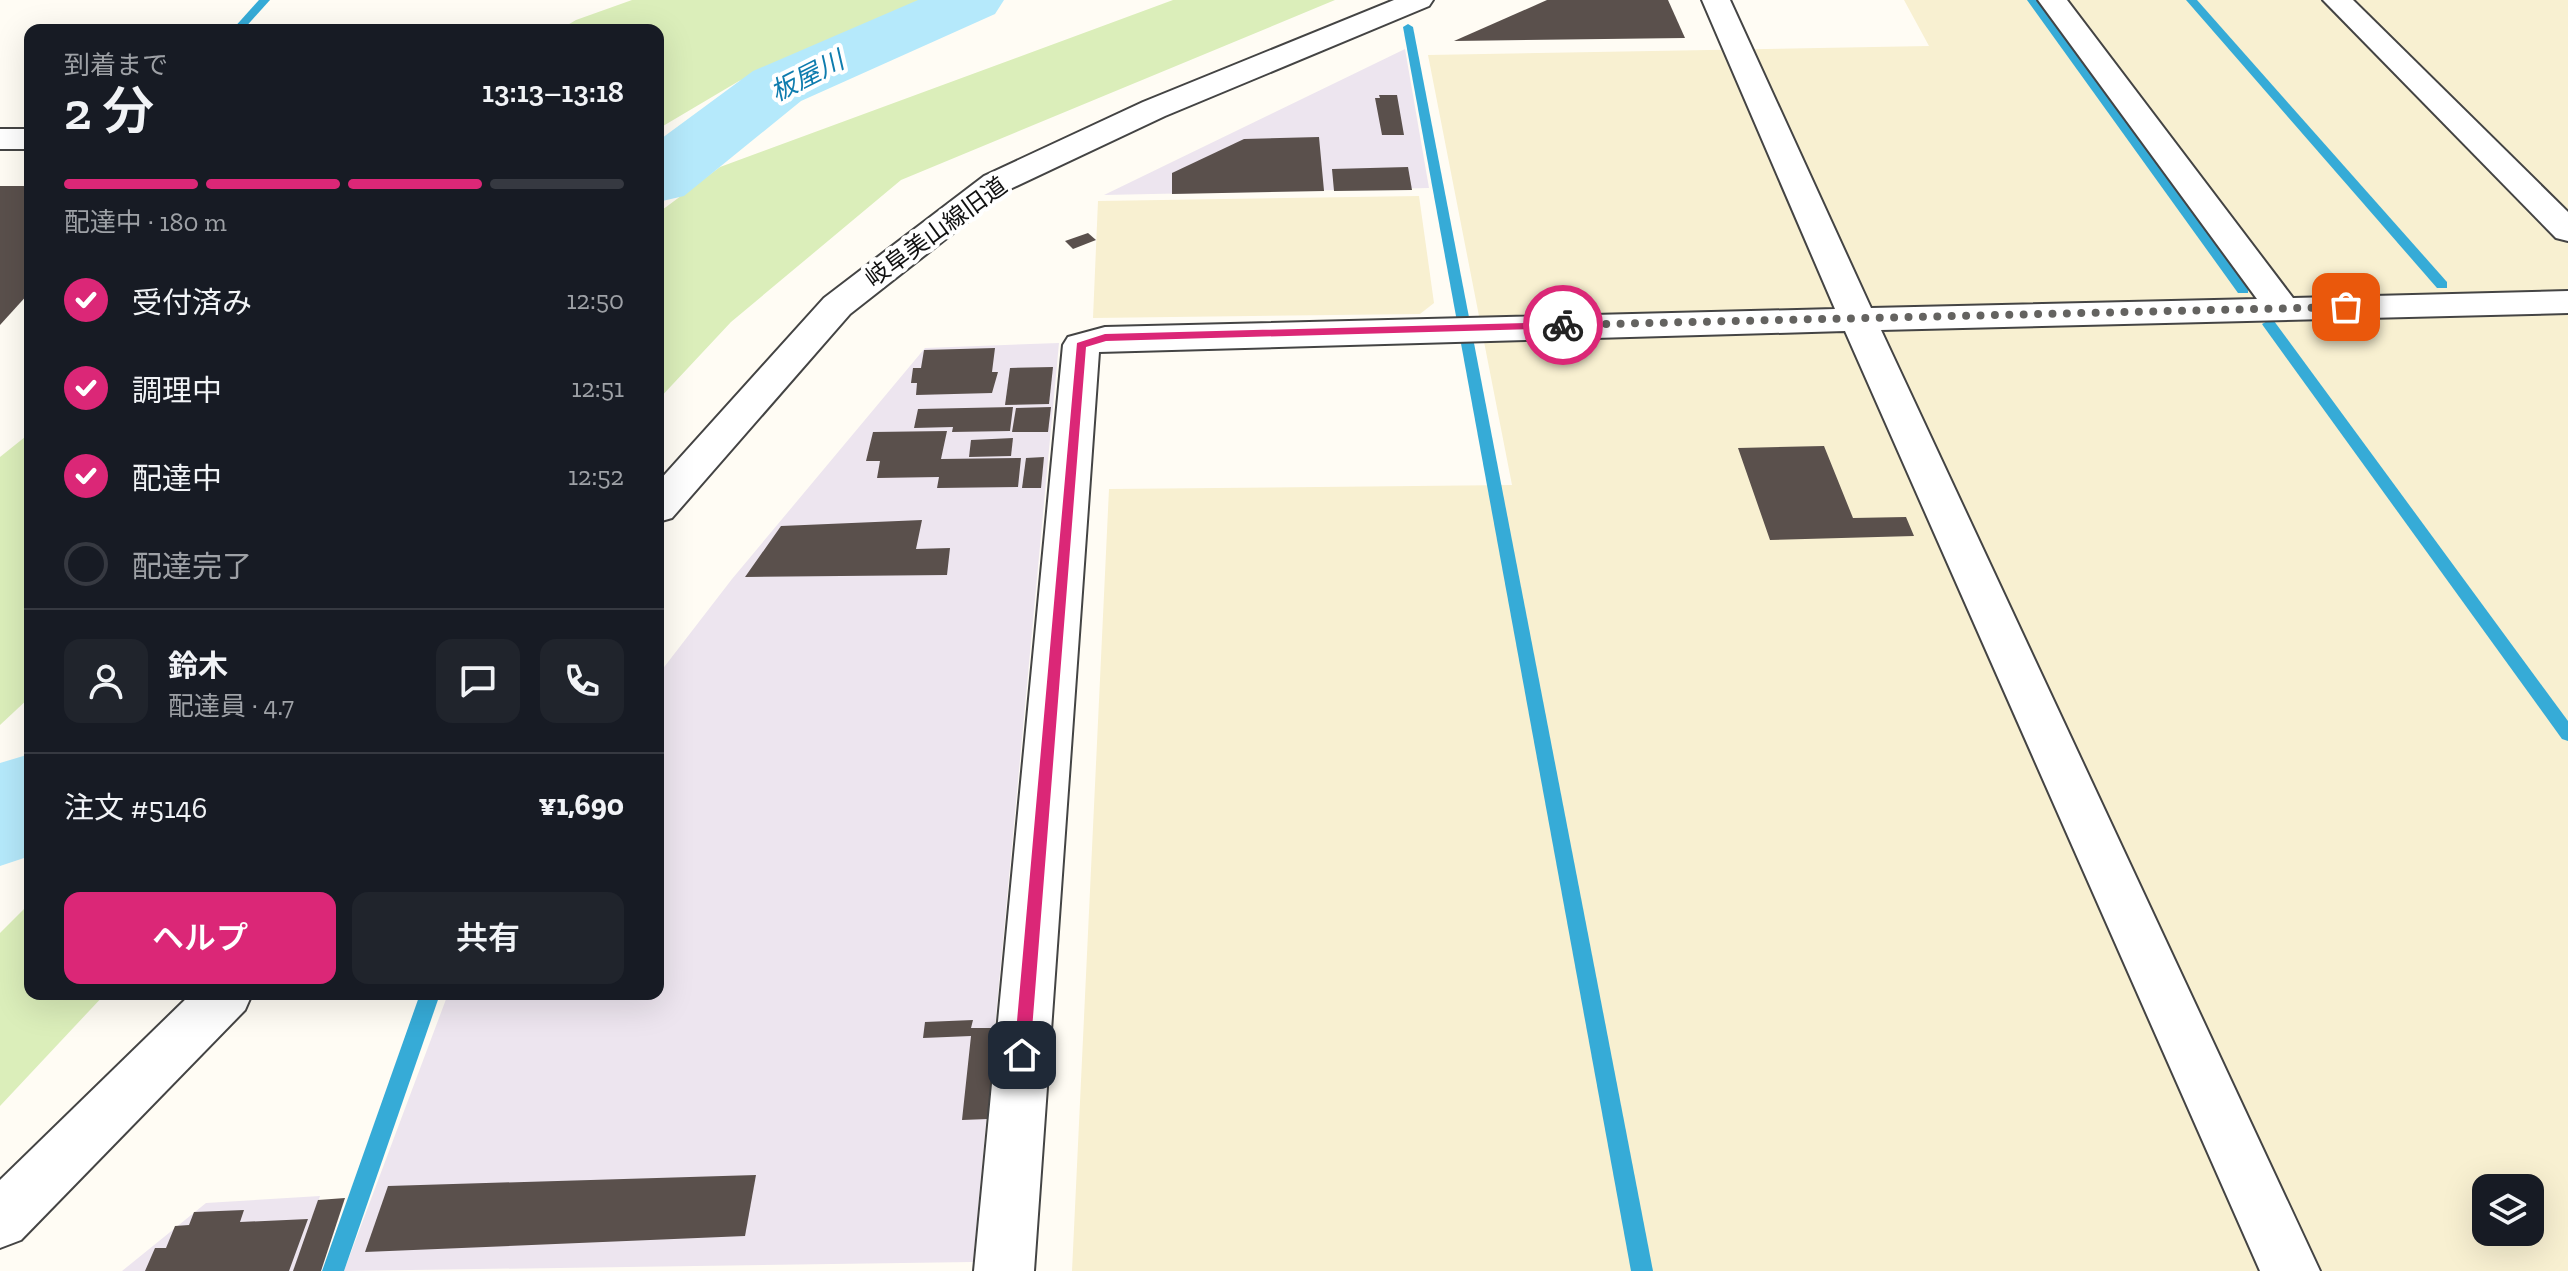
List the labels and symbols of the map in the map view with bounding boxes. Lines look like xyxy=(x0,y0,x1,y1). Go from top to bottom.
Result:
water label: 板屋川 xyxy=(765,43,852,108)
street label: 岐阜美山線旧道 xyxy=(859,170,1012,293)
pin xyxy=(2312,273,2380,341)
courier xyxy=(1523,285,1603,365)
pin xyxy=(988,1021,1056,1089)

